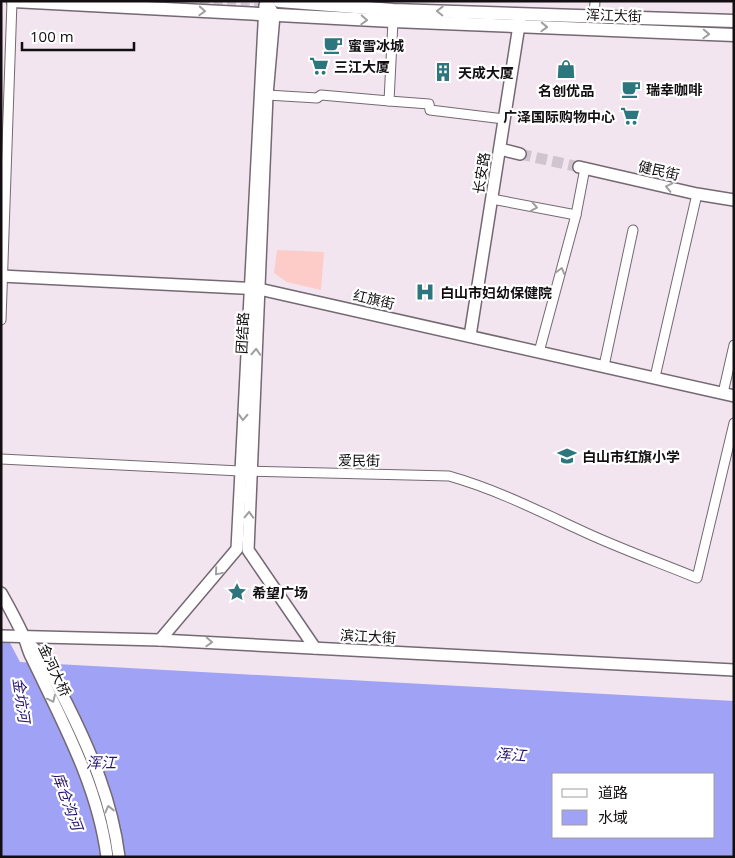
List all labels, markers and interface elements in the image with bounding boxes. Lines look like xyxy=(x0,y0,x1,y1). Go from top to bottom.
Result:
street label: 浑江大街 xyxy=(586,5,642,25)
one-way arrow xyxy=(198,6,206,17)
one-way arrow xyxy=(436,6,444,16)
one-way arrow xyxy=(360,15,368,25)
scale bar xyxy=(22,20,135,52)
one-way arrow xyxy=(540,22,548,33)
text: 100 m xyxy=(30,26,74,46)
one-way arrow xyxy=(703,29,711,40)
cafe icon: 蜜雪冰城 xyxy=(322,34,344,56)
place label: 蜜雪冰城 xyxy=(348,36,404,55)
supermarket icon: 三江大厦 xyxy=(308,55,330,77)
place label: 三江大厦 xyxy=(334,57,390,76)
shop icon: 名创优品 xyxy=(555,58,577,80)
building icon: 天成大厦 xyxy=(432,61,454,83)
place label: 天成大厦 xyxy=(458,63,514,82)
cafe icon: 瑞幸咖啡 xyxy=(620,78,642,100)
place label: 瑞幸咖啡 xyxy=(646,80,703,99)
place label: 名创优品 xyxy=(538,81,594,100)
supermarket icon: 广泽国际购物中心 xyxy=(619,105,641,127)
place label: 广泽国际购物中心 xyxy=(503,107,615,126)
street label: 长安路 xyxy=(468,151,494,195)
street label: 健民街 xyxy=(636,156,682,184)
one-way arrow xyxy=(664,182,673,193)
one-way arrow xyxy=(530,201,539,212)
one-way arrow xyxy=(555,267,566,276)
hospital icon: 白山市妇幼保健院 xyxy=(414,281,436,303)
place label: 白山市妇幼保健院 xyxy=(440,283,552,302)
street label: 红旗街 xyxy=(351,285,397,313)
street label: 团结路 xyxy=(231,312,253,354)
one-way arrow xyxy=(250,348,261,356)
one-way arrow xyxy=(237,413,248,421)
school or university icon: 白山市红旗小学 xyxy=(556,445,578,467)
place label: 白山市红旗小学 xyxy=(582,447,680,466)
street label: 爱民街 xyxy=(338,450,380,470)
one-way arrow xyxy=(244,510,254,518)
one-way arrow xyxy=(215,566,223,575)
place icon: 希望广场 xyxy=(226,581,248,603)
place label: 希望广场 xyxy=(252,583,308,602)
street label: 滨江大街 xyxy=(340,625,396,647)
one-way arrow xyxy=(205,637,213,648)
street label: 金河大桥 xyxy=(35,641,75,699)
water label: 金坑河 xyxy=(9,676,35,727)
one-way arrow xyxy=(45,694,56,703)
water label: 浑江 xyxy=(495,743,529,765)
water label: 浑江 xyxy=(86,752,118,772)
water label: 库仓沟河 xyxy=(48,769,89,835)
legend xyxy=(552,773,715,838)
text: 道路 xyxy=(598,782,628,802)
one-way arrow xyxy=(105,805,115,813)
text: 水域 xyxy=(598,807,628,827)

